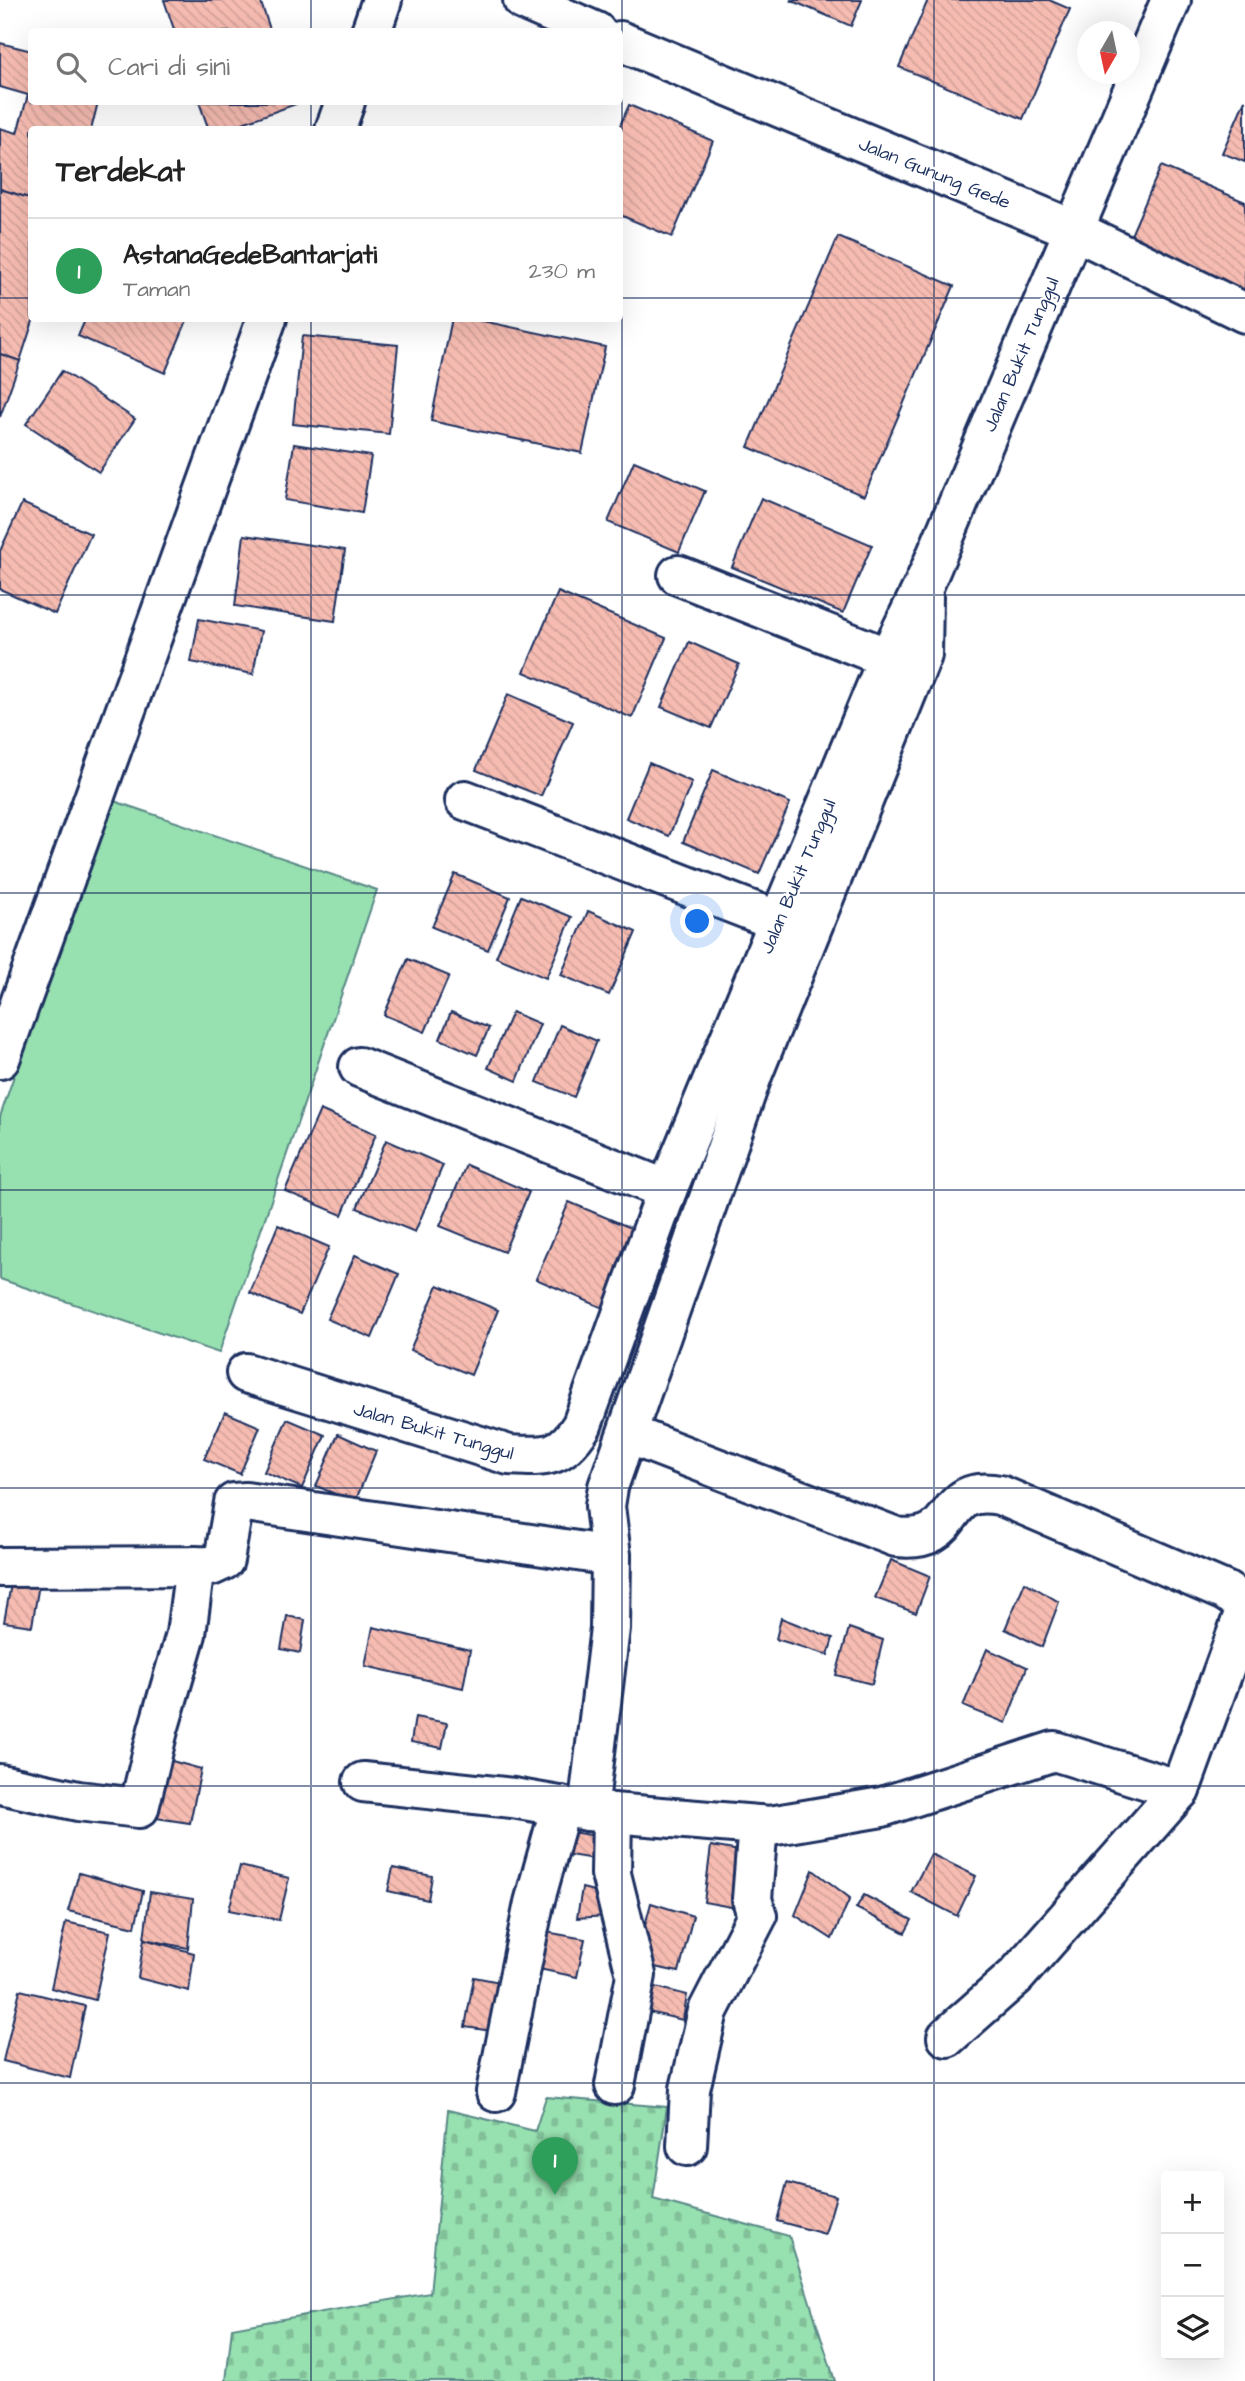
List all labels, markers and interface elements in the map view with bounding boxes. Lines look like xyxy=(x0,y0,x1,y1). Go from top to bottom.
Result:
north arrow xyxy=(1077,21,1140,84)
search box xyxy=(28,28,623,105)
icon: search xyxy=(52,48,90,86)
text: Cari di sini xyxy=(108,49,230,85)
street label: Jalan Gunung Gede xyxy=(854,131,1015,217)
text: Terdekat xyxy=(56,151,185,193)
text: AstanaGedeBantarjati xyxy=(123,237,377,273)
text: 1 xyxy=(78,255,80,287)
text: 230 m xyxy=(529,255,595,287)
text: Taman xyxy=(123,273,190,305)
street label: Jalan Bukit Tunggul xyxy=(977,273,1067,437)
street label: Jalan Bukit Tunggul xyxy=(754,795,844,959)
your location xyxy=(680,904,714,938)
street label: Jalan Bukit Tunggul xyxy=(350,1396,517,1468)
pin: 1 xyxy=(532,2137,578,2195)
map controls xyxy=(1161,2171,1224,2360)
button: + xyxy=(1161,2171,1224,2234)
button: − xyxy=(1161,2234,1224,2297)
button: layers xyxy=(1161,2297,1224,2360)

